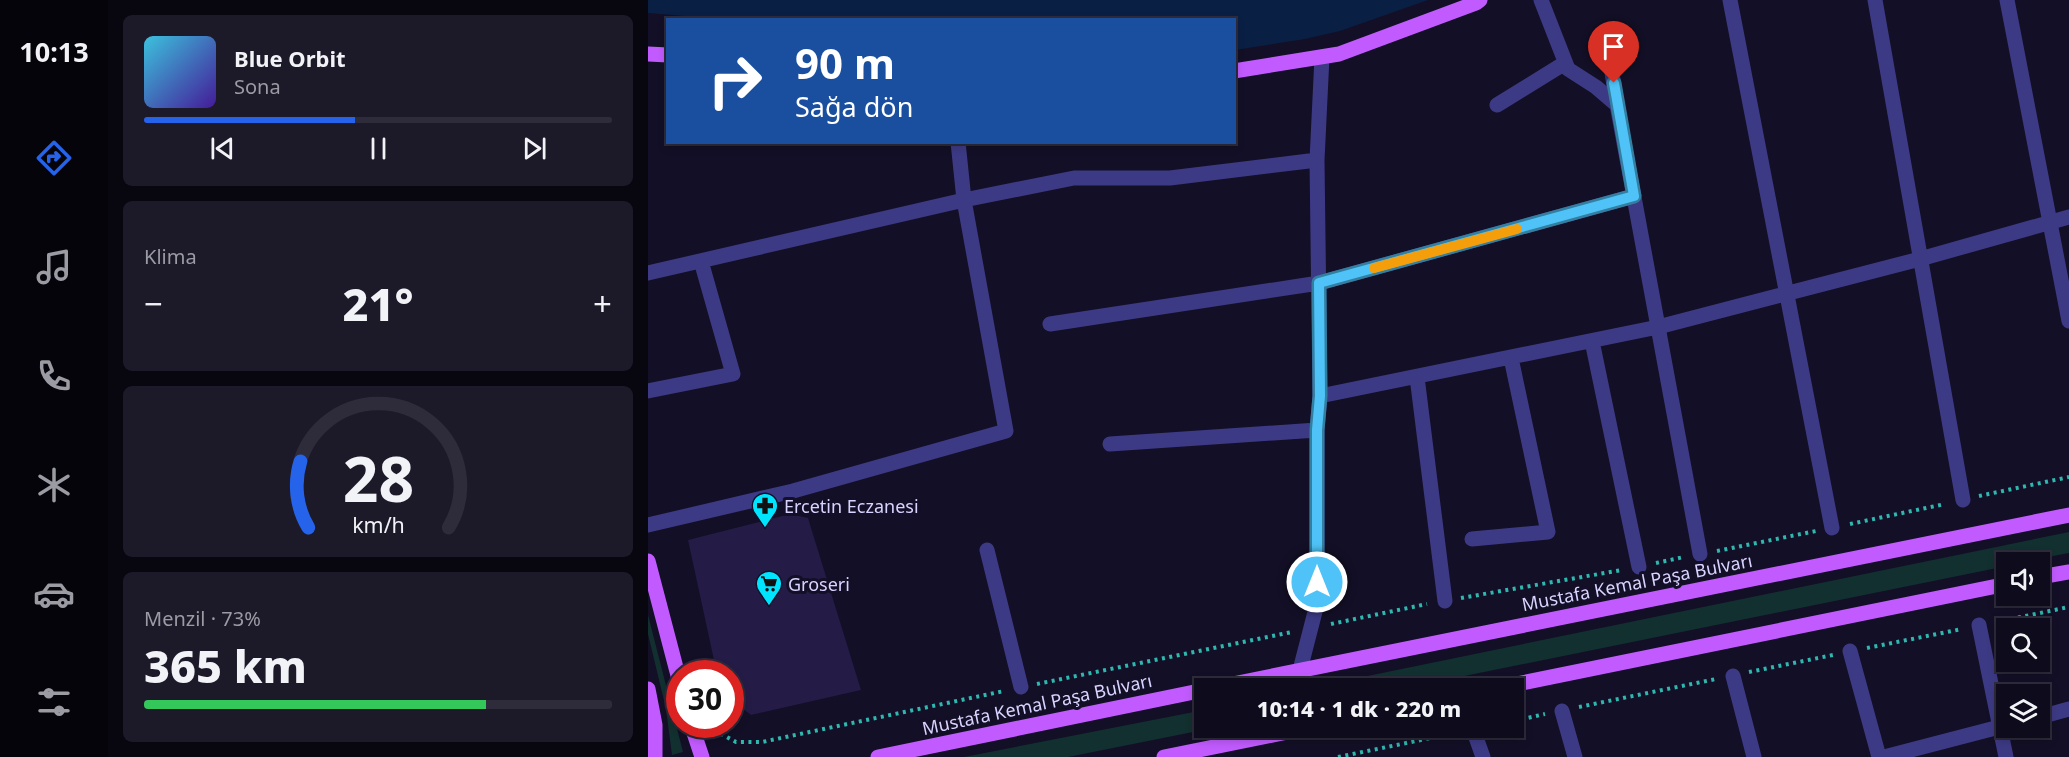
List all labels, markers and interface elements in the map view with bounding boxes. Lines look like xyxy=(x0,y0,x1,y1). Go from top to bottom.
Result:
pin xyxy=(1588,21,1639,83)
icon: arrive xyxy=(1597,30,1630,63)
text: 10:13 xyxy=(19,33,89,70)
text: 90 m xyxy=(795,34,895,91)
icon: right xyxy=(696,42,774,120)
text: Blue Orbit xyxy=(234,43,346,73)
text: Sona xyxy=(234,73,281,100)
text: Sağa dön xyxy=(795,88,913,125)
icon: previous xyxy=(206,132,239,165)
icon: pause xyxy=(362,132,395,165)
icon: next xyxy=(518,132,551,165)
icon: directions xyxy=(33,137,75,179)
text: Klima xyxy=(144,243,197,270)
icon: music xyxy=(33,246,75,288)
text: 21° xyxy=(342,273,414,334)
text: − xyxy=(144,281,163,326)
text: + xyxy=(593,281,612,326)
icon: phone xyxy=(33,355,75,397)
text: 28 xyxy=(342,435,414,520)
icon: climate xyxy=(33,464,75,506)
pharmacy icon: Ercetin Eczanesi xyxy=(750,491,780,529)
place label: Ercetin Eczanesi xyxy=(784,494,919,518)
text: km/h xyxy=(352,511,404,540)
street label: Mustafa Kemal Paşa Bulvarı xyxy=(1520,548,1754,616)
position arrow xyxy=(1285,550,1349,614)
map controls xyxy=(1996,552,2050,738)
button: sound xyxy=(1996,552,2050,606)
supermarket icon: Groseri xyxy=(754,569,784,607)
place label: Groseri xyxy=(788,572,850,596)
icon: car xyxy=(33,573,75,615)
text: Menzil · 73% xyxy=(144,605,261,632)
button: search xyxy=(1996,618,2050,672)
text: 365 km xyxy=(144,635,307,696)
speed limit sign: 30 xyxy=(666,660,744,738)
street label: Mustafa Kemal Paşa Bulvarı xyxy=(920,668,1154,740)
icon: filters xyxy=(33,681,75,723)
button: layers xyxy=(1996,684,2050,738)
text: 10:14 · 1 dk · 220 m xyxy=(1257,693,1461,723)

